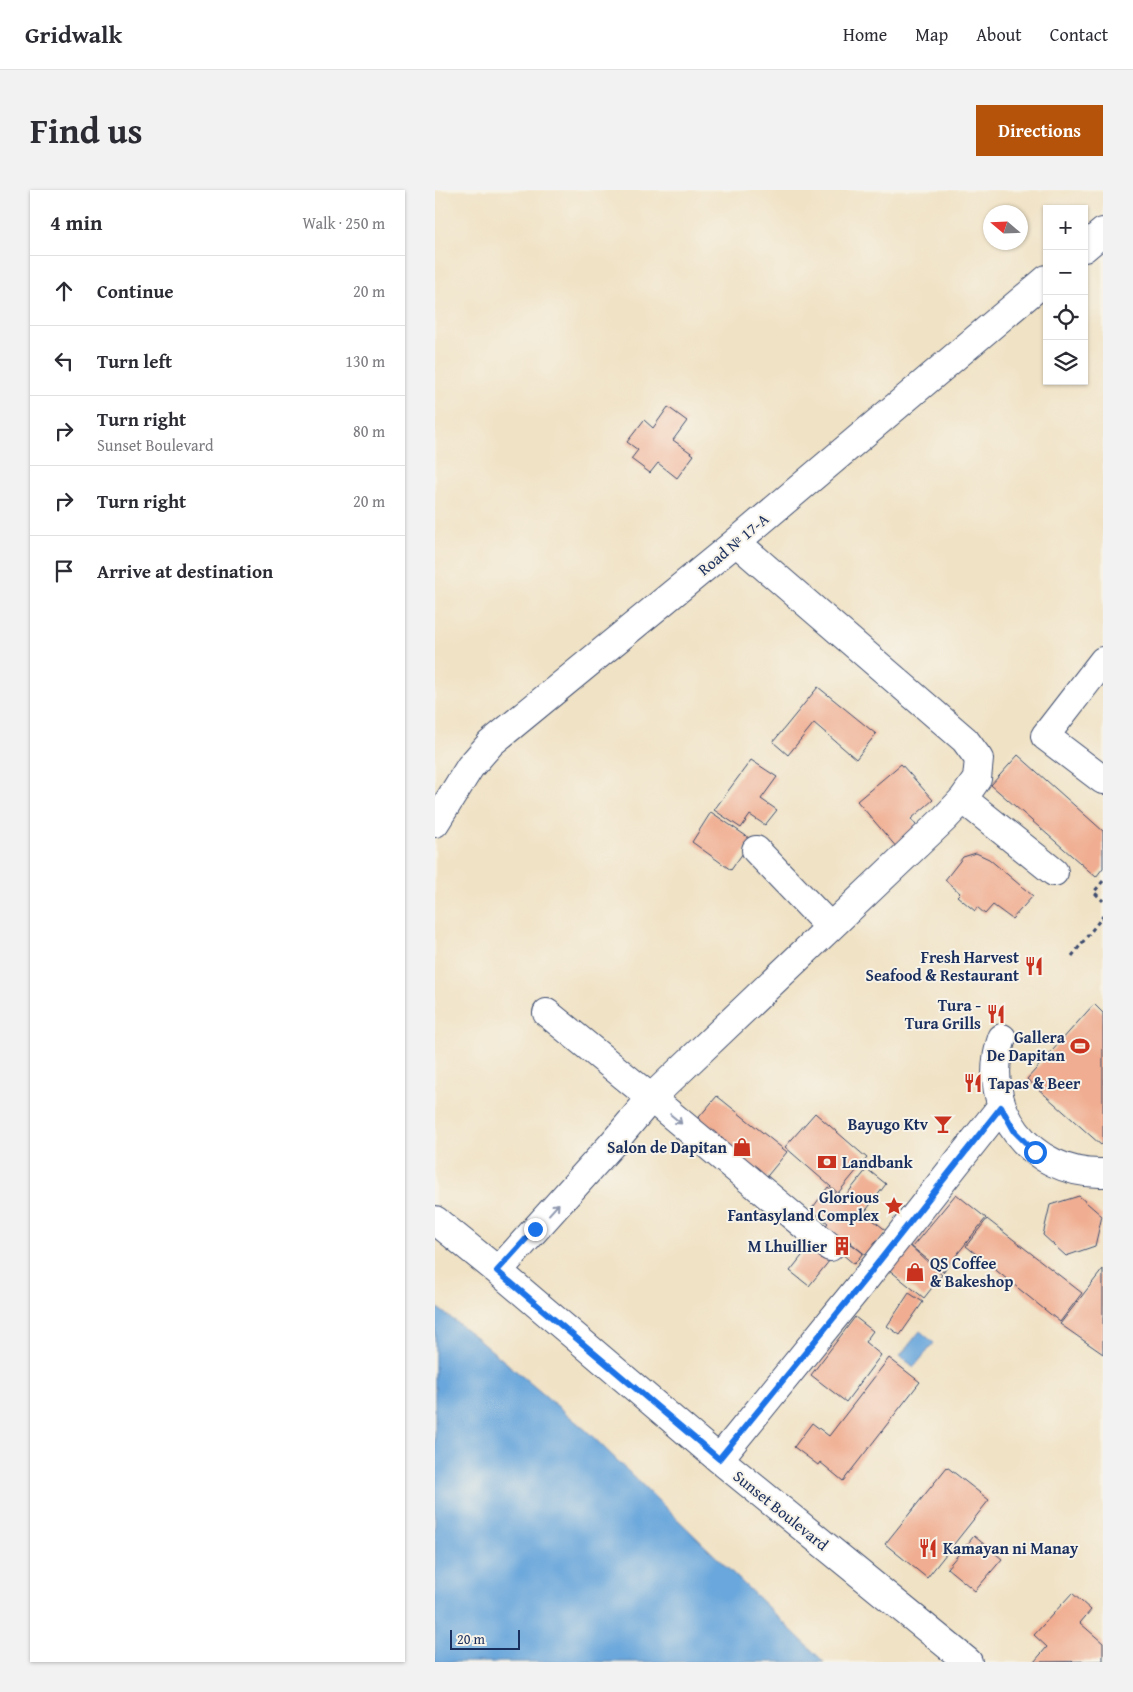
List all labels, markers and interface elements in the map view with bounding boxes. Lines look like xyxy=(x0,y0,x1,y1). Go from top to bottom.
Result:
text: Gridwalk xyxy=(25,17,122,52)
text: Home xyxy=(843,21,887,48)
text: Map xyxy=(915,21,948,48)
text: About xyxy=(976,21,1022,48)
text: Contact xyxy=(1050,21,1108,48)
text: Find us xyxy=(30,105,143,156)
button: Directions xyxy=(976,105,1103,156)
north arrow xyxy=(983,205,1028,250)
map controls xyxy=(1043,205,1088,385)
button: + xyxy=(1043,205,1088,250)
text: 4 min xyxy=(50,207,102,238)
text: Walk · 250 m xyxy=(302,211,385,235)
button: − xyxy=(1043,250,1088,295)
icon: ahead xyxy=(50,277,78,305)
text: Continue xyxy=(97,277,174,305)
text: 20 m xyxy=(353,279,385,303)
button: locate xyxy=(1043,295,1088,340)
button: layers xyxy=(1043,340,1088,385)
icon: left xyxy=(50,347,78,375)
text: Turn left xyxy=(97,347,172,375)
text: 130 m xyxy=(345,349,385,373)
text: Turn right xyxy=(97,405,186,433)
icon: right xyxy=(50,417,78,445)
text: 80 m xyxy=(353,419,385,443)
text: Sunset Boulevard xyxy=(97,433,214,457)
icon: right xyxy=(50,487,78,515)
text: Turn right xyxy=(97,487,186,515)
text: 20 m xyxy=(353,489,385,513)
street label: Road № 17-A xyxy=(692,507,774,581)
icon: arrive xyxy=(50,557,78,585)
text: Arrive at destination xyxy=(97,557,273,585)
place label: Fresh Harvest Seafood & Restaurant xyxy=(865,945,1019,987)
restaurant icon: Fresh Harvest Seafood & Restaurant xyxy=(1023,955,1045,977)
place label: Tura - Tura Grills xyxy=(905,993,981,1035)
restaurant icon: Tura - Tura Grills xyxy=(985,1003,1007,1025)
place label: Gallera De Dapitan xyxy=(987,1025,1066,1067)
sports icon: Gallera De Dapitan xyxy=(1069,1035,1091,1057)
place label: Tapas & Beer xyxy=(988,1071,1081,1095)
restaurant icon: Tapas & Beer xyxy=(962,1072,984,1094)
place label: Bayugo Ktv xyxy=(848,1112,929,1136)
one-way arrow xyxy=(669,1113,682,1124)
bar icon: Bayugo Ktv xyxy=(932,1113,954,1135)
place label: Salon de Dapitan xyxy=(607,1135,728,1159)
shop icon: Salon de Dapitan xyxy=(731,1136,753,1158)
route start xyxy=(1024,1141,1047,1164)
place label: Landbank xyxy=(842,1150,914,1174)
bank icon: Landbank xyxy=(816,1151,838,1173)
place label: Glorious Fantasyland Complex xyxy=(728,1185,880,1227)
place icon: Glorious Fantasyland Complex xyxy=(883,1195,905,1217)
one-way arrow xyxy=(548,1202,560,1215)
route end xyxy=(524,1218,547,1241)
place label: M Lhuillier xyxy=(748,1234,828,1258)
building icon: M Lhuillier xyxy=(831,1235,853,1257)
place label: QS Coffee & Bakeshop xyxy=(930,1251,1013,1293)
shop icon: QS Coffee & Bakeshop xyxy=(904,1261,926,1283)
street label: Sunset Boulevard xyxy=(728,1464,834,1556)
place label: Kamayan ni Manay xyxy=(943,1536,1079,1560)
restaurant icon: Kamayan ni Manay xyxy=(917,1537,939,1559)
scale bar xyxy=(450,1627,520,1650)
text: 20 m xyxy=(457,1629,485,1649)

